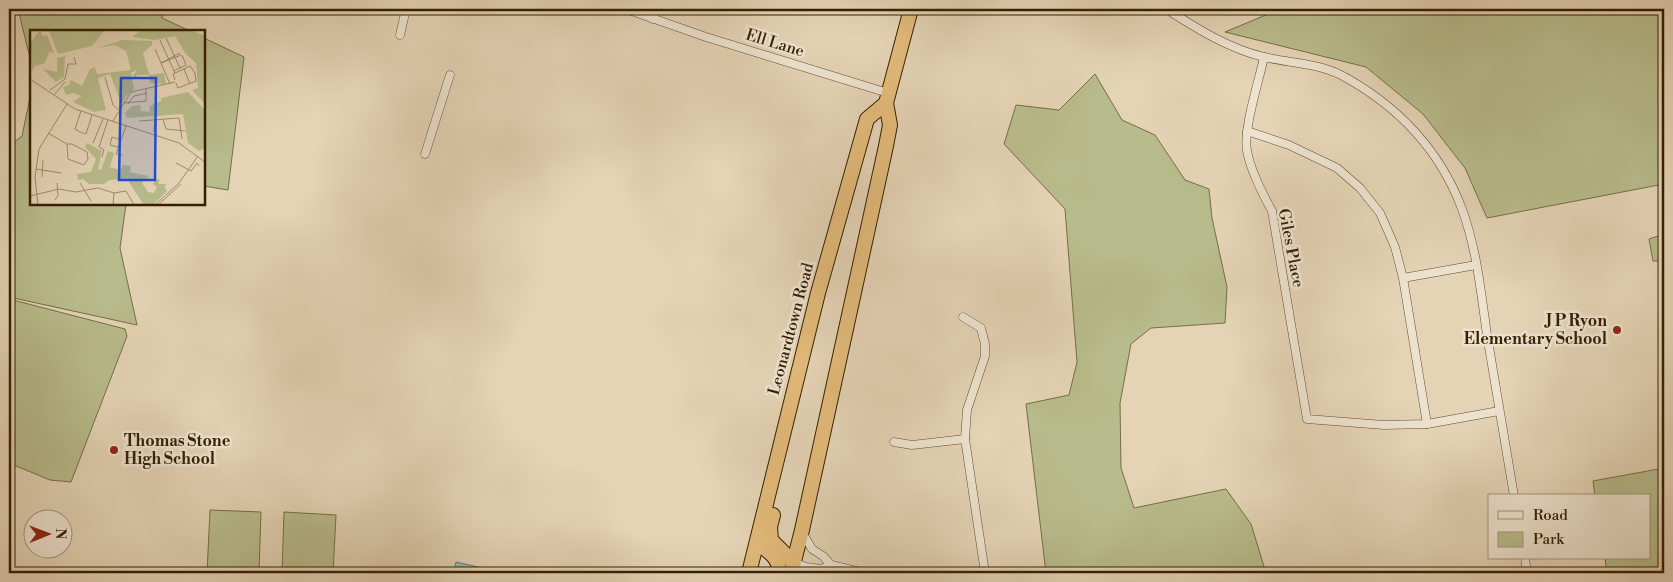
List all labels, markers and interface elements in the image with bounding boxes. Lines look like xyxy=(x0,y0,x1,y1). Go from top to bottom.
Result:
street label: Ell Lane xyxy=(743,25,807,61)
inset map xyxy=(30,30,205,205)
street label: Giles Place xyxy=(1274,207,1308,289)
street label: Leonardtown Road xyxy=(764,261,818,397)
place label: J P Ryon Elementary School xyxy=(1464,311,1608,349)
marker: J P Ryon Elementary School xyxy=(1611,324,1623,336)
place label: Thomas Stone High School xyxy=(124,431,231,469)
marker: Thomas Stone High School xyxy=(108,444,120,456)
legend xyxy=(1488,494,1650,560)
text: Road xyxy=(1533,506,1568,525)
north arrow xyxy=(22,510,72,560)
text: N xyxy=(51,528,69,539)
text: Park xyxy=(1533,530,1565,549)

